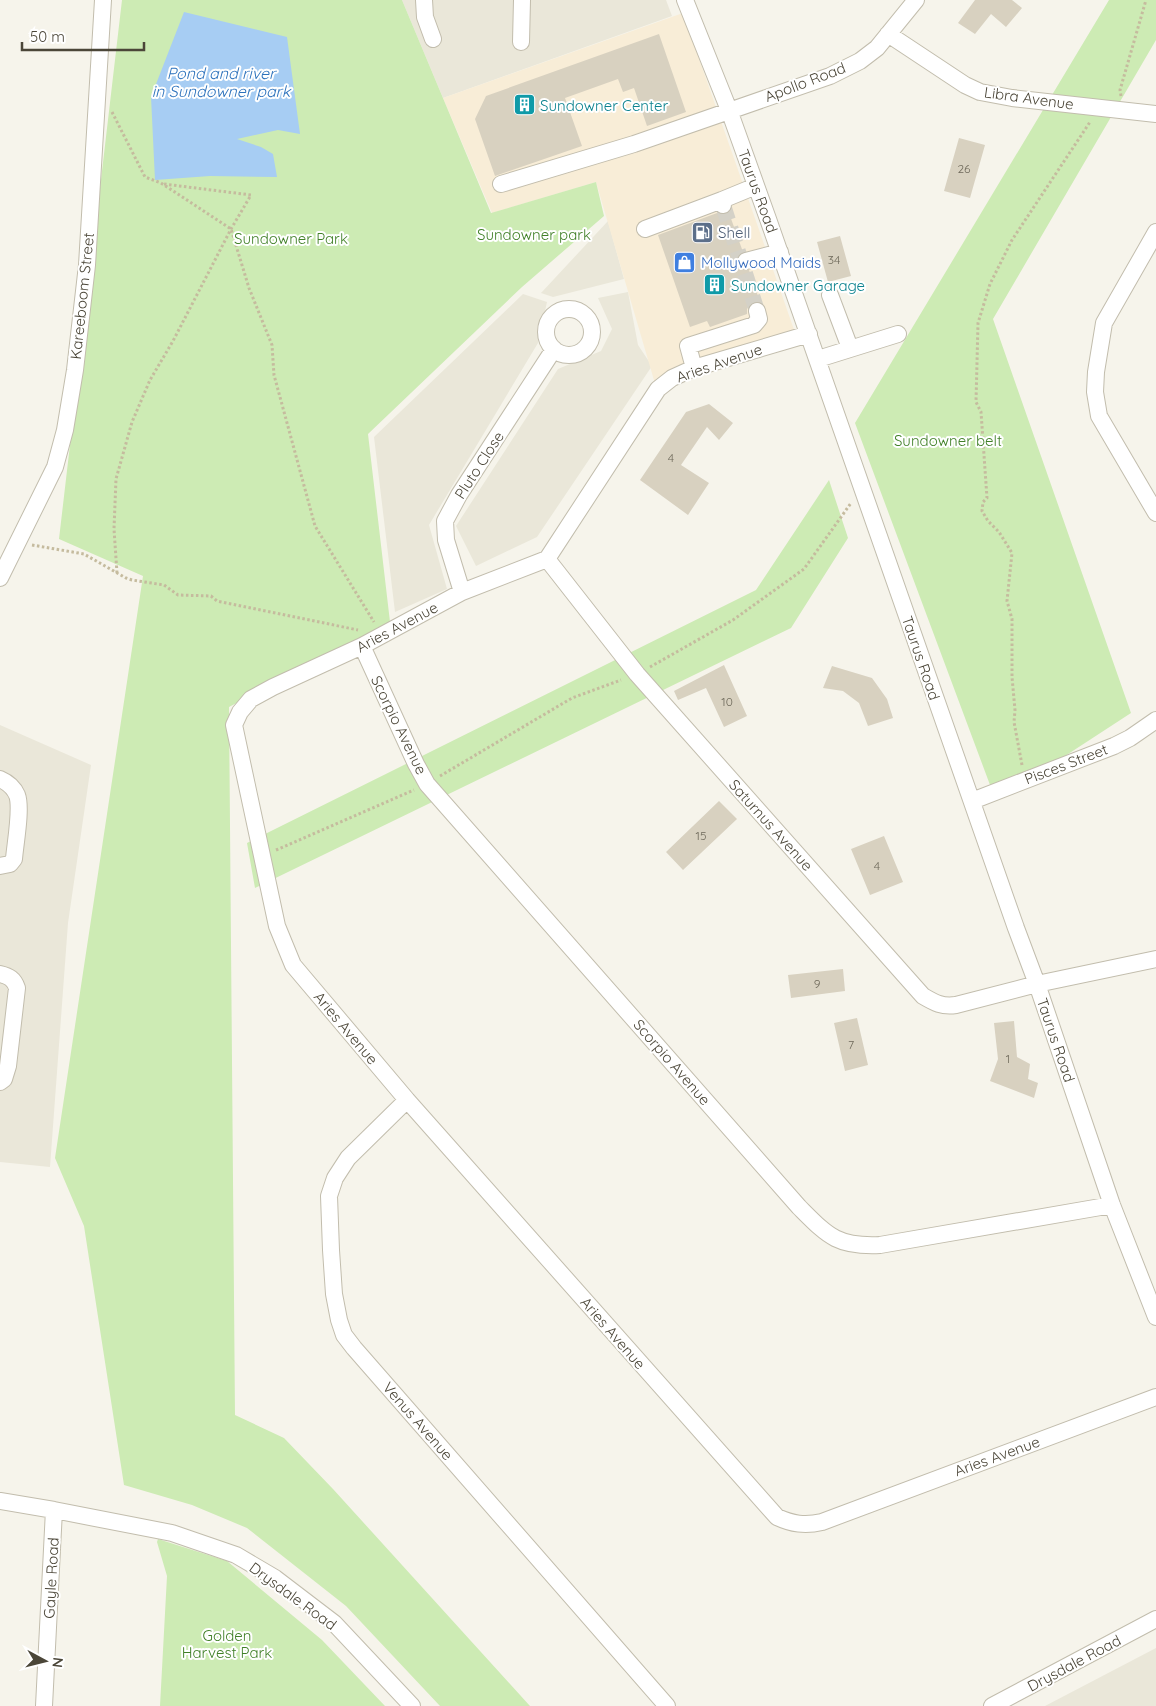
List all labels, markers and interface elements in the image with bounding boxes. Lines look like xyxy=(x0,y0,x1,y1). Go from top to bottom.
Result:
scale bar xyxy=(22,20,145,52)
text: 50 m xyxy=(30,27,65,46)
street label: Apollo Road xyxy=(762,58,848,106)
water label: Pond and river in Sundowner park xyxy=(152,63,292,101)
street label: Libra Avenue xyxy=(983,82,1075,114)
building icon: Sundowner Center xyxy=(512,93,536,117)
place label: Sundowner Center xyxy=(540,96,669,115)
street label: Taurus Road xyxy=(734,147,782,235)
house number: 26 xyxy=(957,161,971,176)
fuel station icon: Shell xyxy=(690,220,714,244)
place label: Shell xyxy=(718,223,750,242)
park label: Sundowner park xyxy=(477,225,591,244)
park label: Sundowner Park xyxy=(234,229,348,248)
street label: Kareeboom Street xyxy=(66,232,98,360)
shop icon: Mollywood Maids xyxy=(673,250,697,274)
house number: 34 xyxy=(828,252,840,267)
place label: Mollywood Maids xyxy=(701,253,821,272)
building icon: Sundowner Garage xyxy=(703,273,727,297)
place label: Sundowner Garage xyxy=(731,276,865,295)
street label: Aries Avenue xyxy=(674,339,764,387)
street label: Pluto Close xyxy=(450,428,508,502)
park label: Sundowner belt xyxy=(894,431,1002,450)
house number: 4 xyxy=(668,450,674,465)
street label: Aries Avenue xyxy=(353,598,441,656)
street label: Taurus Road xyxy=(898,613,944,703)
street label: Scorpio Avenue xyxy=(367,672,431,778)
house number: 10 xyxy=(721,694,733,709)
street label: Pisces Street xyxy=(1022,739,1110,789)
street label: Saturnus Avenue xyxy=(725,775,817,875)
house number: 15 xyxy=(696,828,706,843)
house number: 4 xyxy=(874,858,880,873)
house number: 9 xyxy=(814,976,821,991)
street label: Aries Avenue xyxy=(310,988,382,1068)
street label: Taurus Road xyxy=(1033,995,1079,1085)
street label: Scorpio Avenue xyxy=(629,1015,715,1109)
house number: 7 xyxy=(848,1037,854,1052)
house number: 1 xyxy=(1006,1051,1010,1066)
street label: Aries Avenue xyxy=(576,1293,650,1373)
street label: Venus Avenue xyxy=(379,1378,457,1464)
street label: Aries Avenue xyxy=(952,1432,1042,1480)
street label: Gayle Road xyxy=(39,1537,63,1619)
street label: Drysdale Road xyxy=(246,1558,340,1634)
park label: Golden Harvest Park xyxy=(182,1626,272,1662)
street label: Drysdale Road xyxy=(1024,1630,1124,1696)
north arrow xyxy=(20,1636,70,1686)
text: N xyxy=(48,1656,67,1669)

